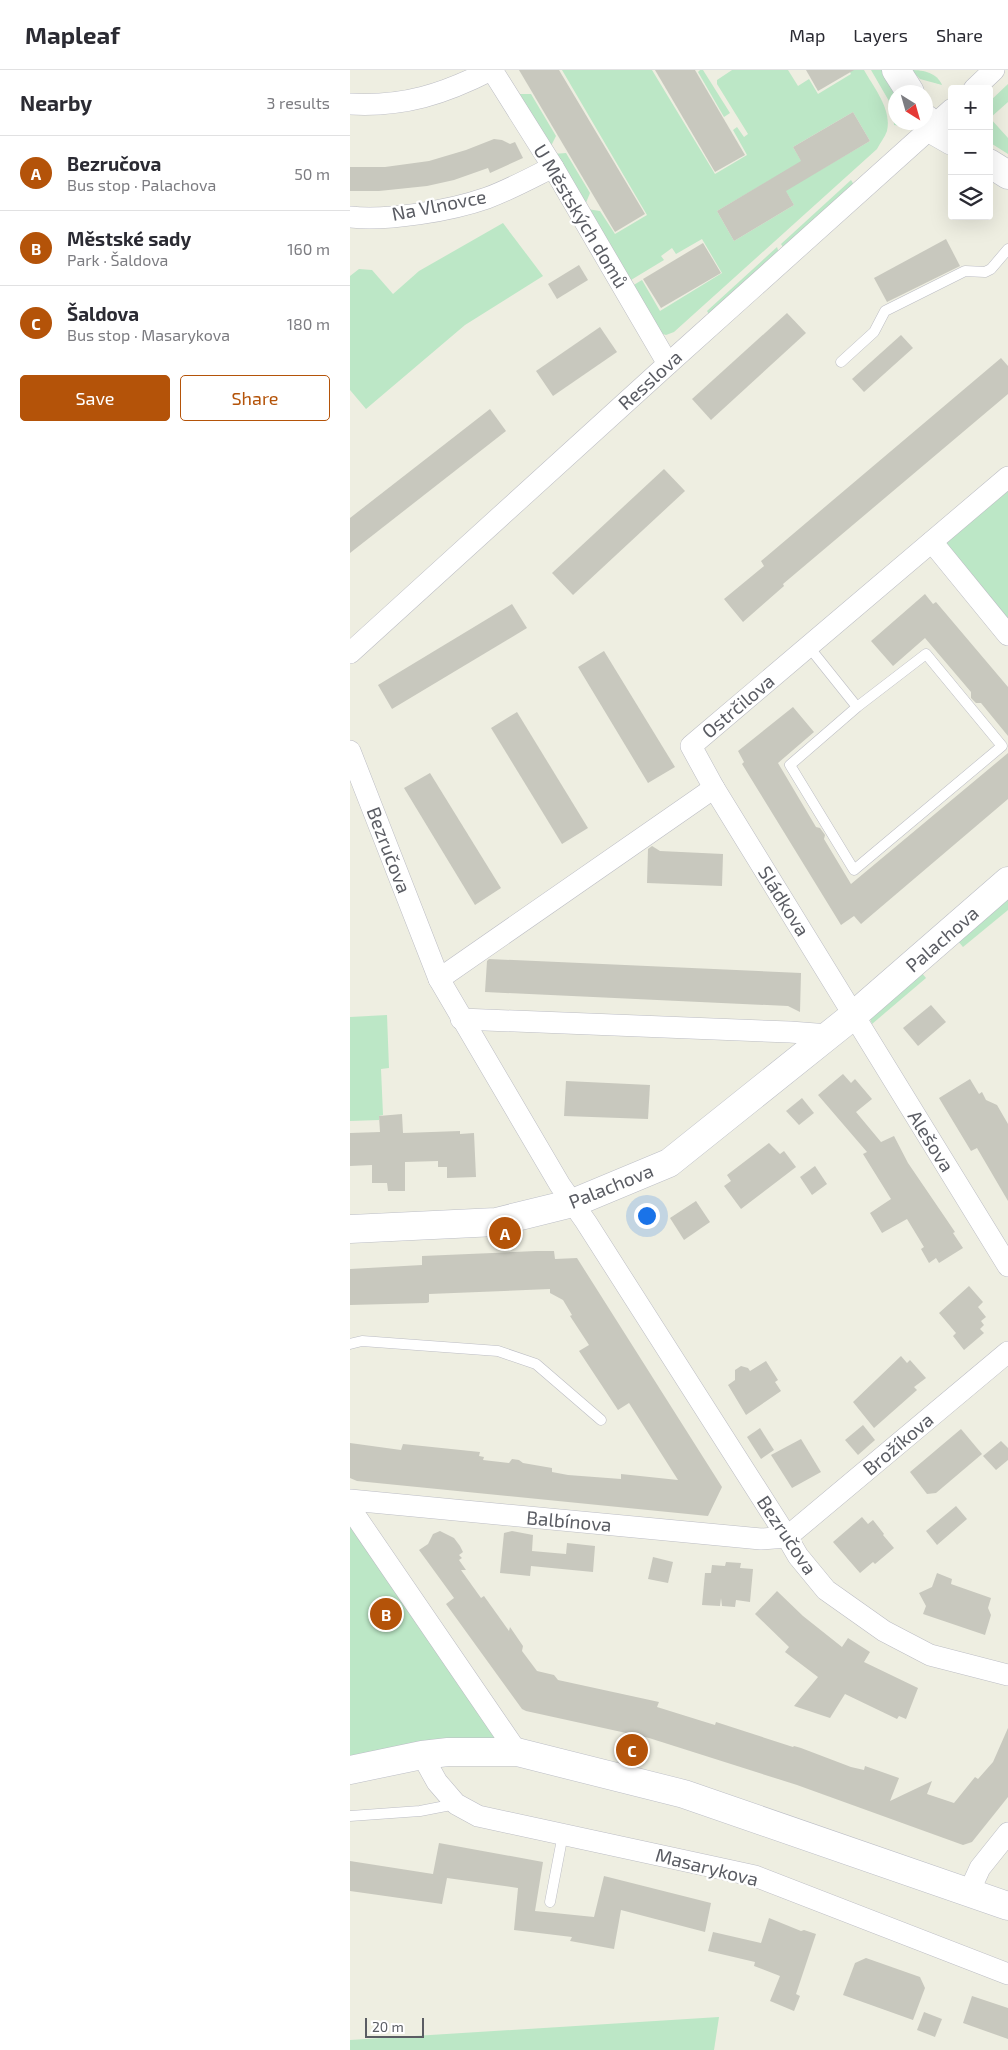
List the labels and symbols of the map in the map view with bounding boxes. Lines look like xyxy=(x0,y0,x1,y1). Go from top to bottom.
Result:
north arrow xyxy=(888,85,933,130)
street label: U Městských domů xyxy=(529,140,633,292)
street label: Na Vlnovce xyxy=(390,184,488,225)
street label: Resslova xyxy=(613,345,686,414)
street label: Ostrčilova xyxy=(697,669,779,743)
street label: Bezručova xyxy=(363,804,416,896)
street label: Sládkova xyxy=(754,862,815,940)
street label: Palachova xyxy=(901,901,983,977)
street label: Alešova xyxy=(904,1106,959,1176)
street label: Palachova xyxy=(565,1158,656,1213)
your location xyxy=(634,1203,660,1229)
pin: A xyxy=(489,1214,521,1252)
street label: Brožíkova xyxy=(858,1408,938,1480)
street label: Bezručova xyxy=(753,1491,822,1579)
street label: Balbínova xyxy=(525,1505,613,1536)
pin: B xyxy=(370,1595,402,1633)
pin: C xyxy=(616,1731,648,1769)
street label: Masarykova xyxy=(653,1843,761,1890)
scale bar xyxy=(365,2015,424,2038)

